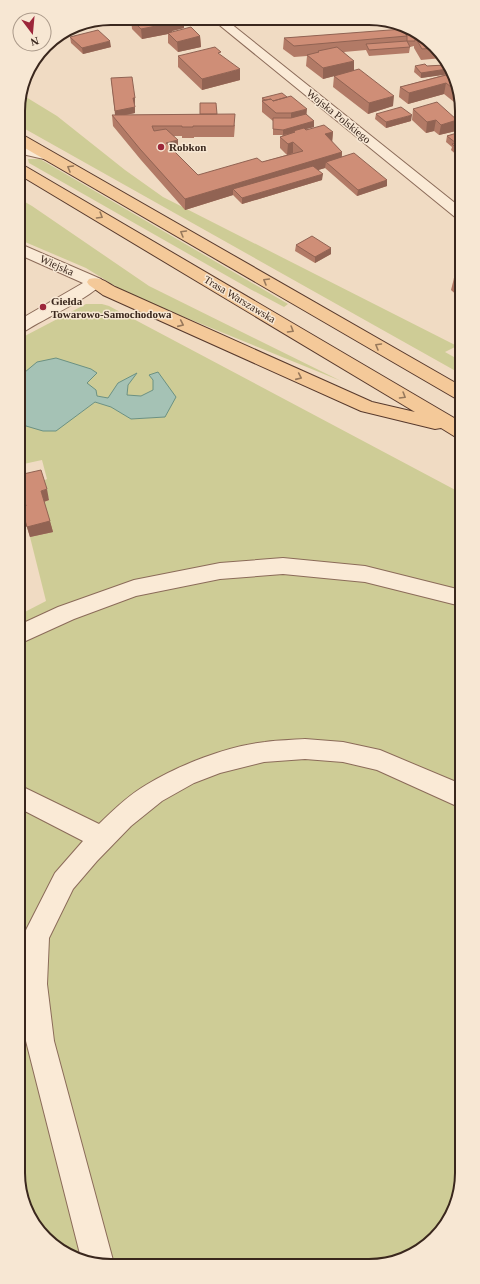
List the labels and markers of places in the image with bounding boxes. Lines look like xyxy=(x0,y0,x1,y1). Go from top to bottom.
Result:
place label: Robkon xyxy=(169,141,206,153)
marker: Robkon xyxy=(156,142,166,152)
place label: Giełda Towarowo-Samochodowa xyxy=(51,295,172,320)
marker: Giełda Towarowo-Samochodowa xyxy=(38,302,48,312)

